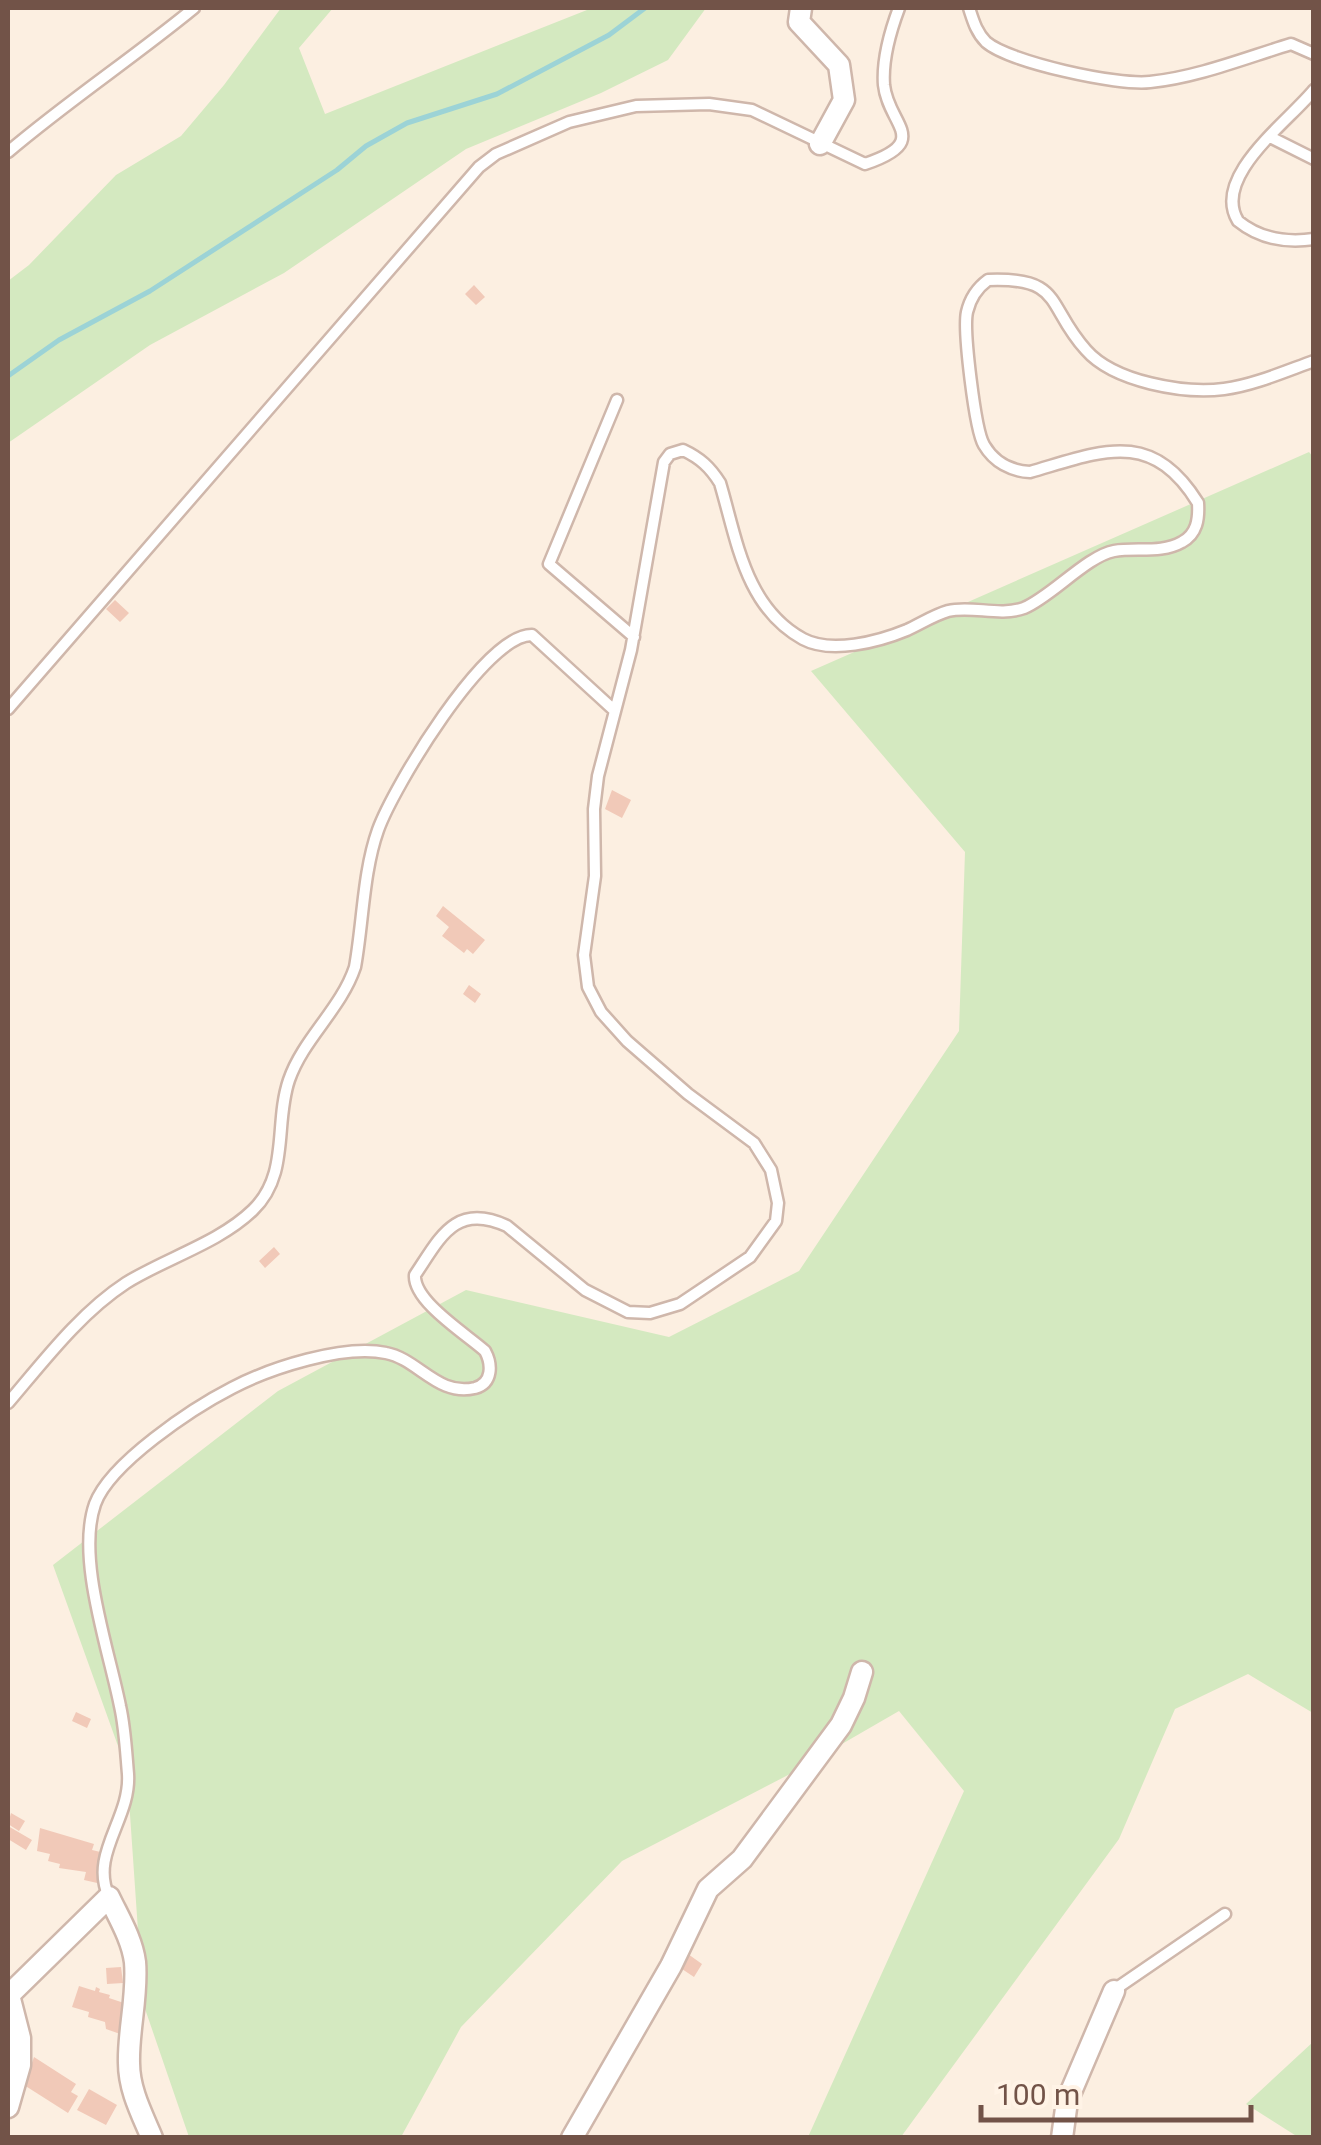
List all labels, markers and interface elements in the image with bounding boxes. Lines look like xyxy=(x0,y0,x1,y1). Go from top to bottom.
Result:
scale bar xyxy=(981,2060,1251,2122)
text: 100 m xyxy=(996,2077,1080,2112)

